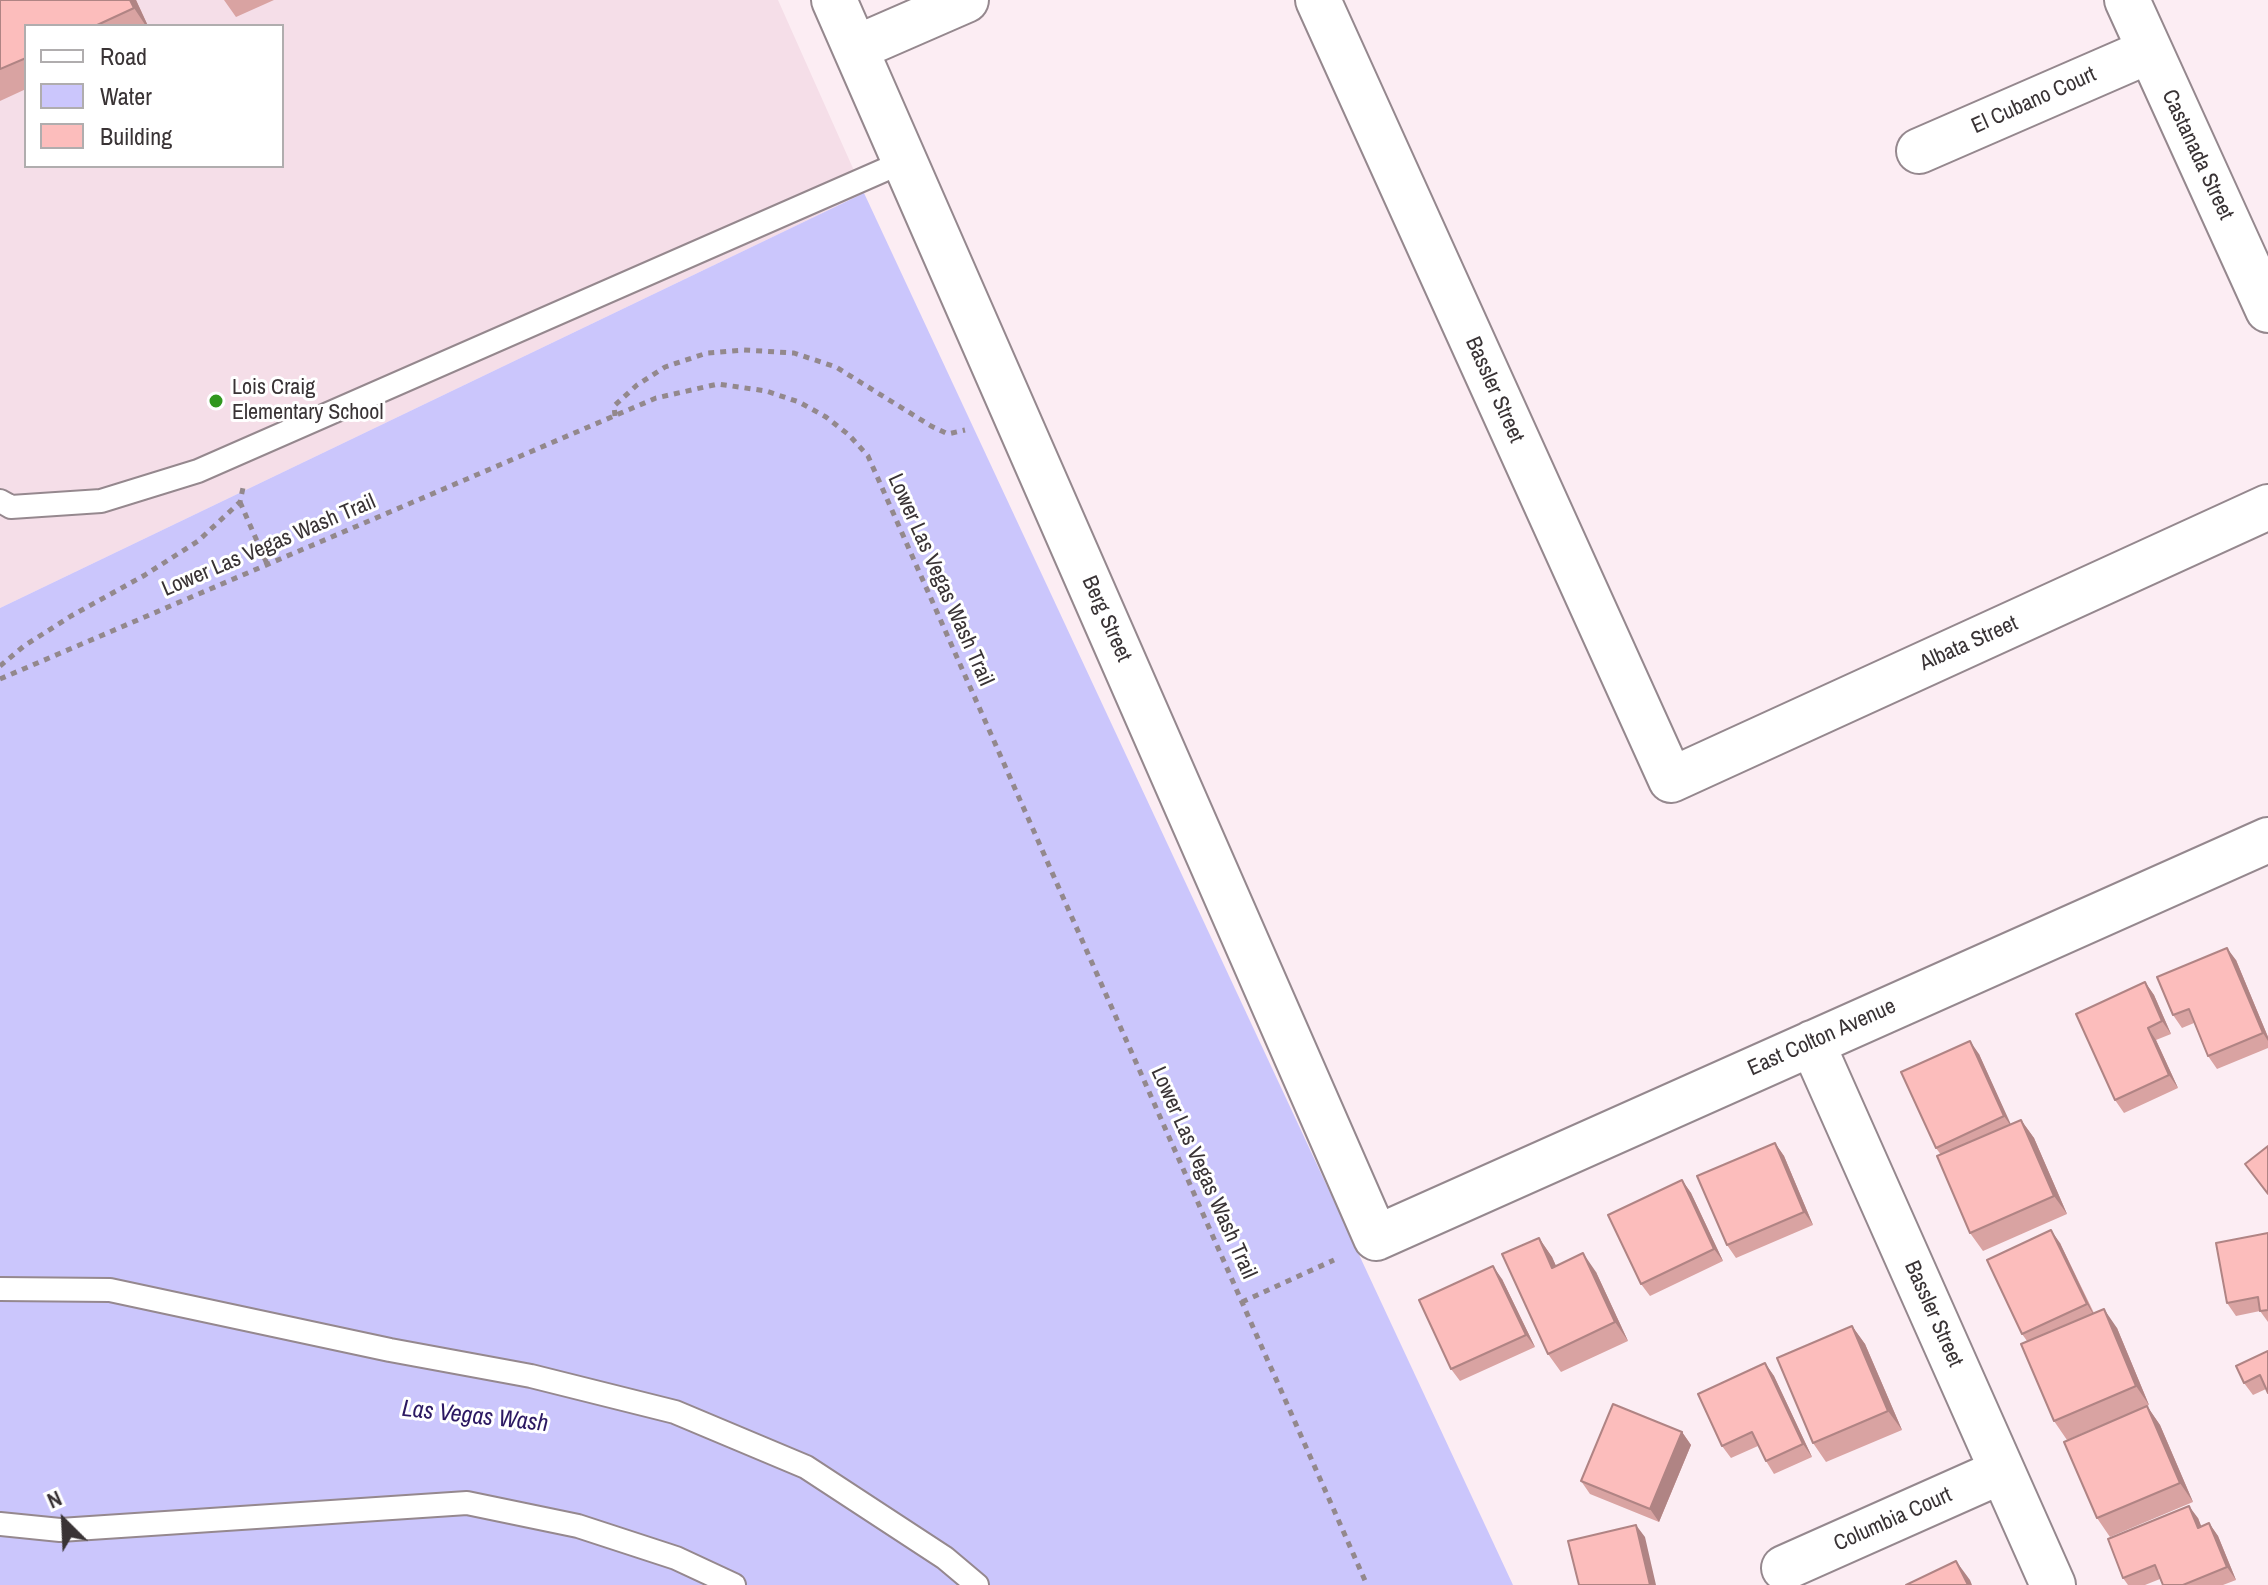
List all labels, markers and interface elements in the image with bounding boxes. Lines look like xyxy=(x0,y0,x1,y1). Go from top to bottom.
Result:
legend xyxy=(24,24,284,168)
text: Road xyxy=(100,40,147,72)
street label: El Cubano Court xyxy=(1968,62,2100,140)
text: Water xyxy=(100,80,152,112)
street label: Castanada Street xyxy=(2155,86,2239,224)
text: Building xyxy=(100,120,172,152)
street label: Bassler Street xyxy=(1459,333,1529,447)
place label: Lois Craig Elementary School xyxy=(232,375,383,426)
marker: Lois Craig Elementary School xyxy=(207,392,225,410)
street label: Lower Las Vegas Wash Trail xyxy=(881,470,999,690)
street label: Lower Las Vegas Wash Trail xyxy=(158,489,380,603)
street label: Berg Street xyxy=(1075,572,1137,666)
street label: Albata Street xyxy=(1916,611,2022,677)
street label: East Colton Avenue xyxy=(1744,994,1900,1082)
street label: Lower Las Vegas Wash Trail xyxy=(1144,1063,1262,1283)
street label: Bassler Street xyxy=(1898,1257,1968,1371)
water label: Las Vegas Wash xyxy=(400,1395,550,1439)
north arrow xyxy=(24,1481,104,1561)
street label: Columbia Court xyxy=(1830,1482,1956,1558)
text: N xyxy=(42,1483,66,1515)

